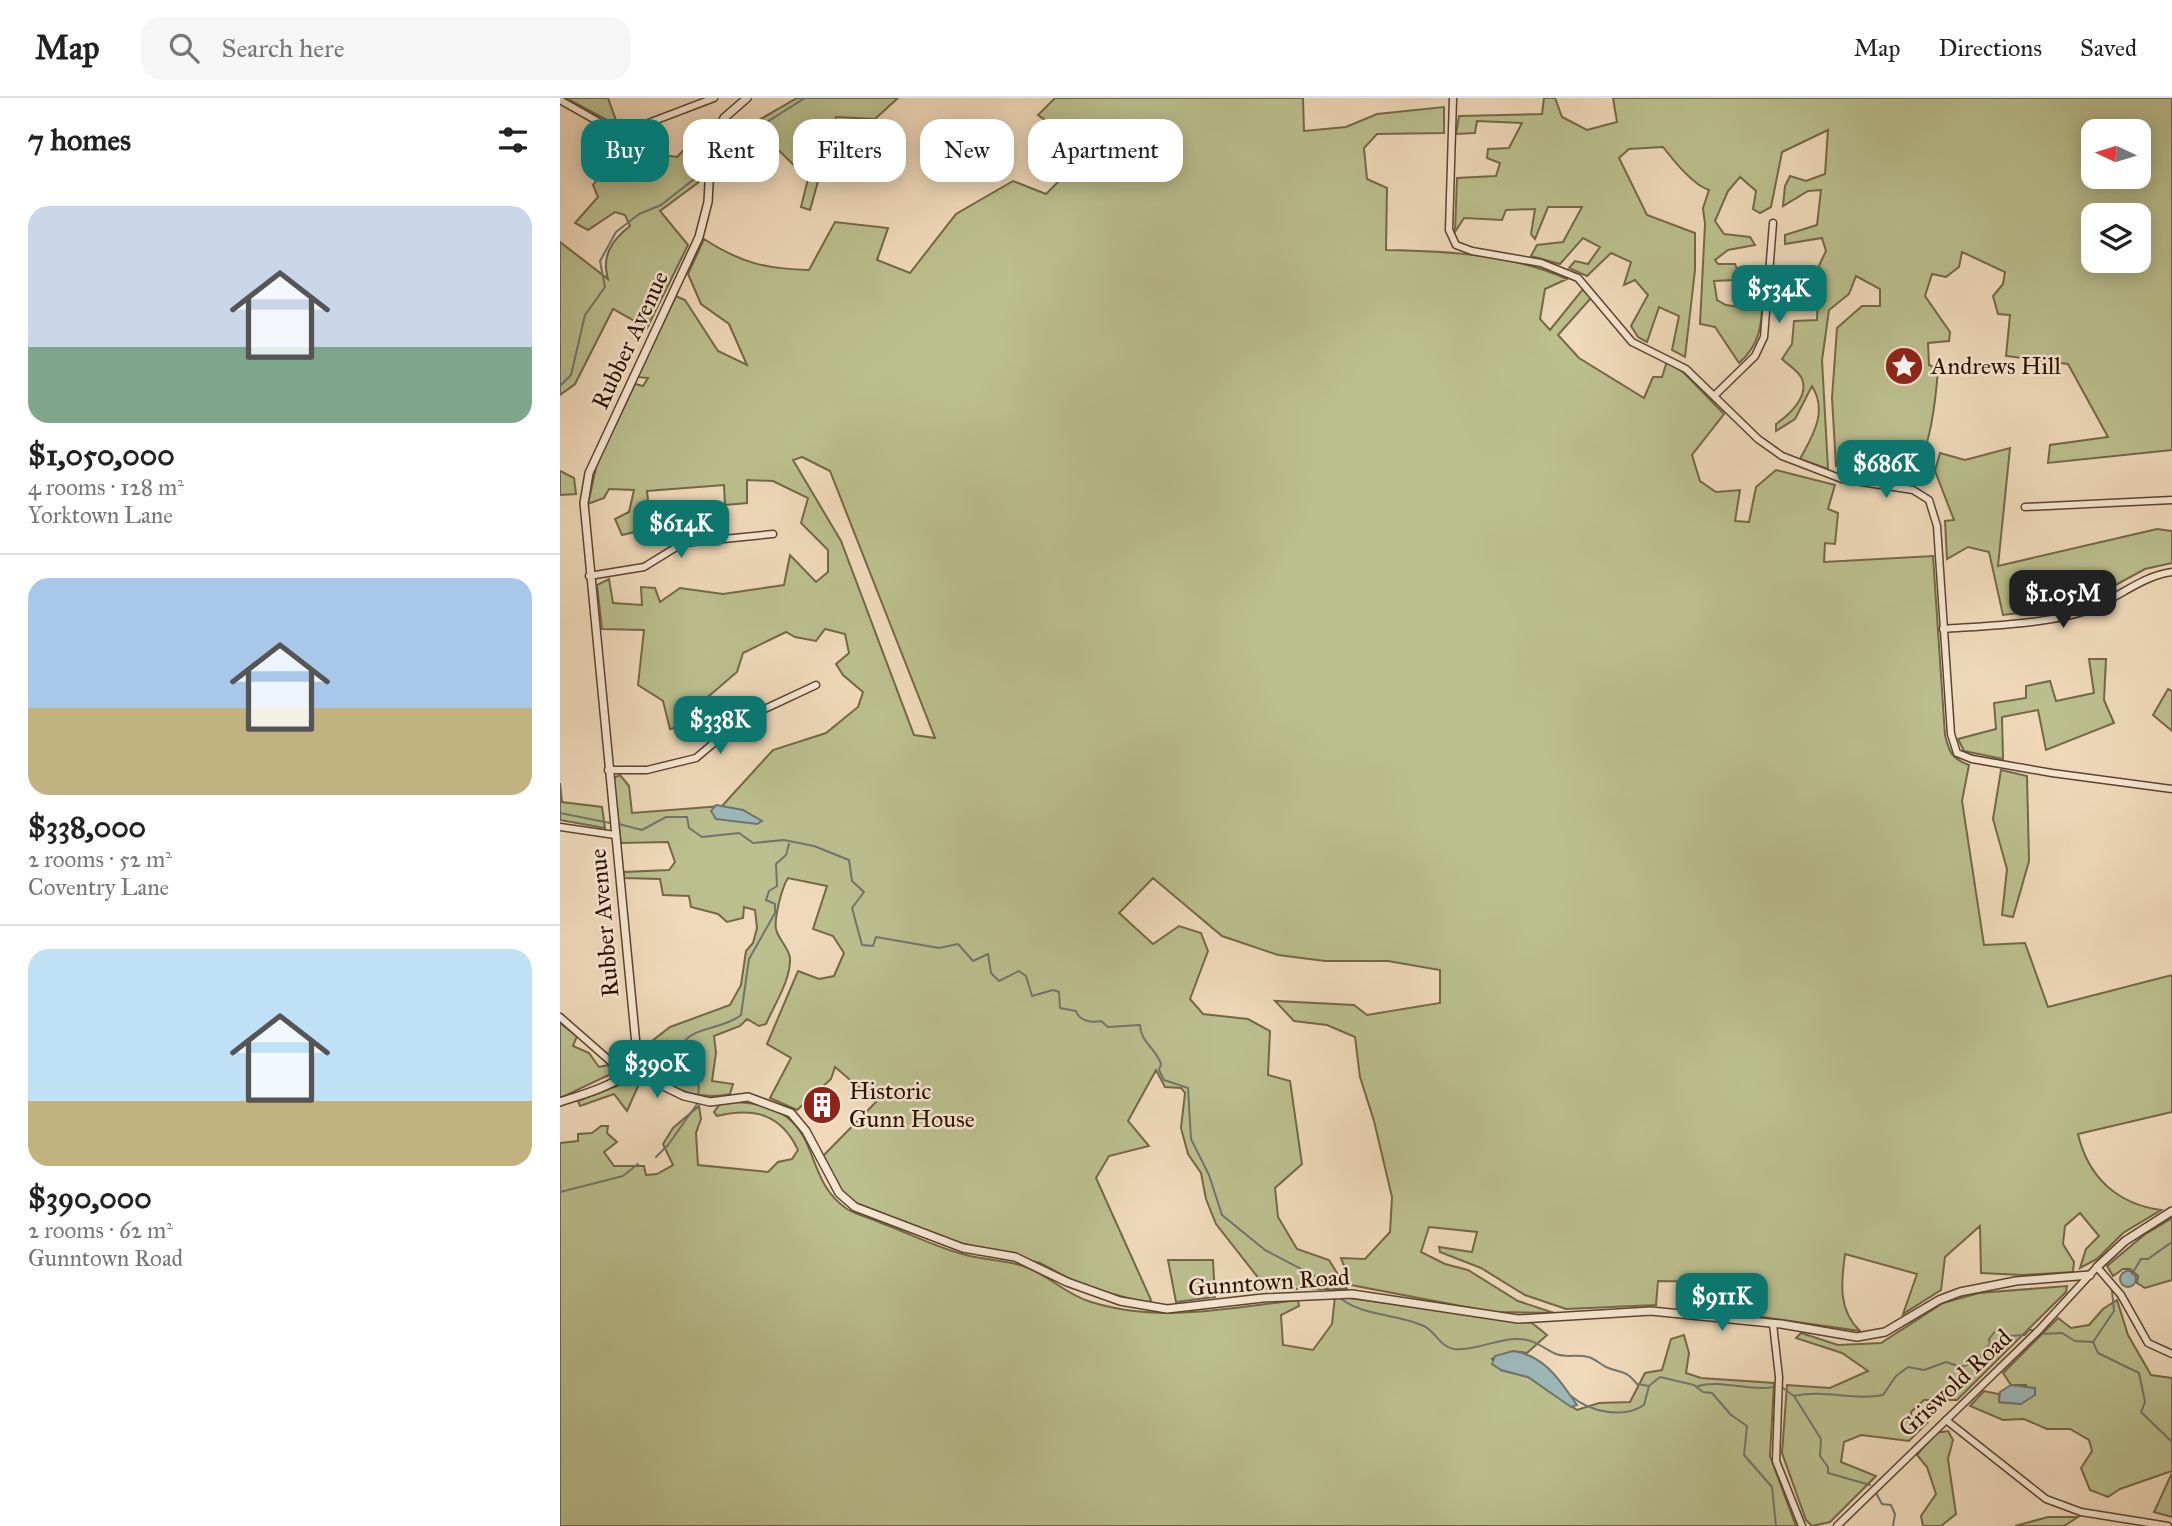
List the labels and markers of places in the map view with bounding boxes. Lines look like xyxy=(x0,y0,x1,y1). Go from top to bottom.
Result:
pin: $534K xyxy=(1730,266,1828,325)
place icon: Andrews Hill xyxy=(1883,345,1925,387)
place label: Andrews Hill xyxy=(1930,351,2062,381)
pin: $686K xyxy=(1837,440,1935,500)
pin: $614K xyxy=(632,500,730,560)
pin: $1.05M xyxy=(2006,570,2120,630)
pin: $338K xyxy=(671,696,769,756)
pin: $390K xyxy=(608,1040,706,1100)
place label: Historic Gunn House xyxy=(849,1076,975,1134)
building icon: Historic Gunn House xyxy=(801,1084,843,1126)
pin: $911K xyxy=(1673,1274,1771,1333)

